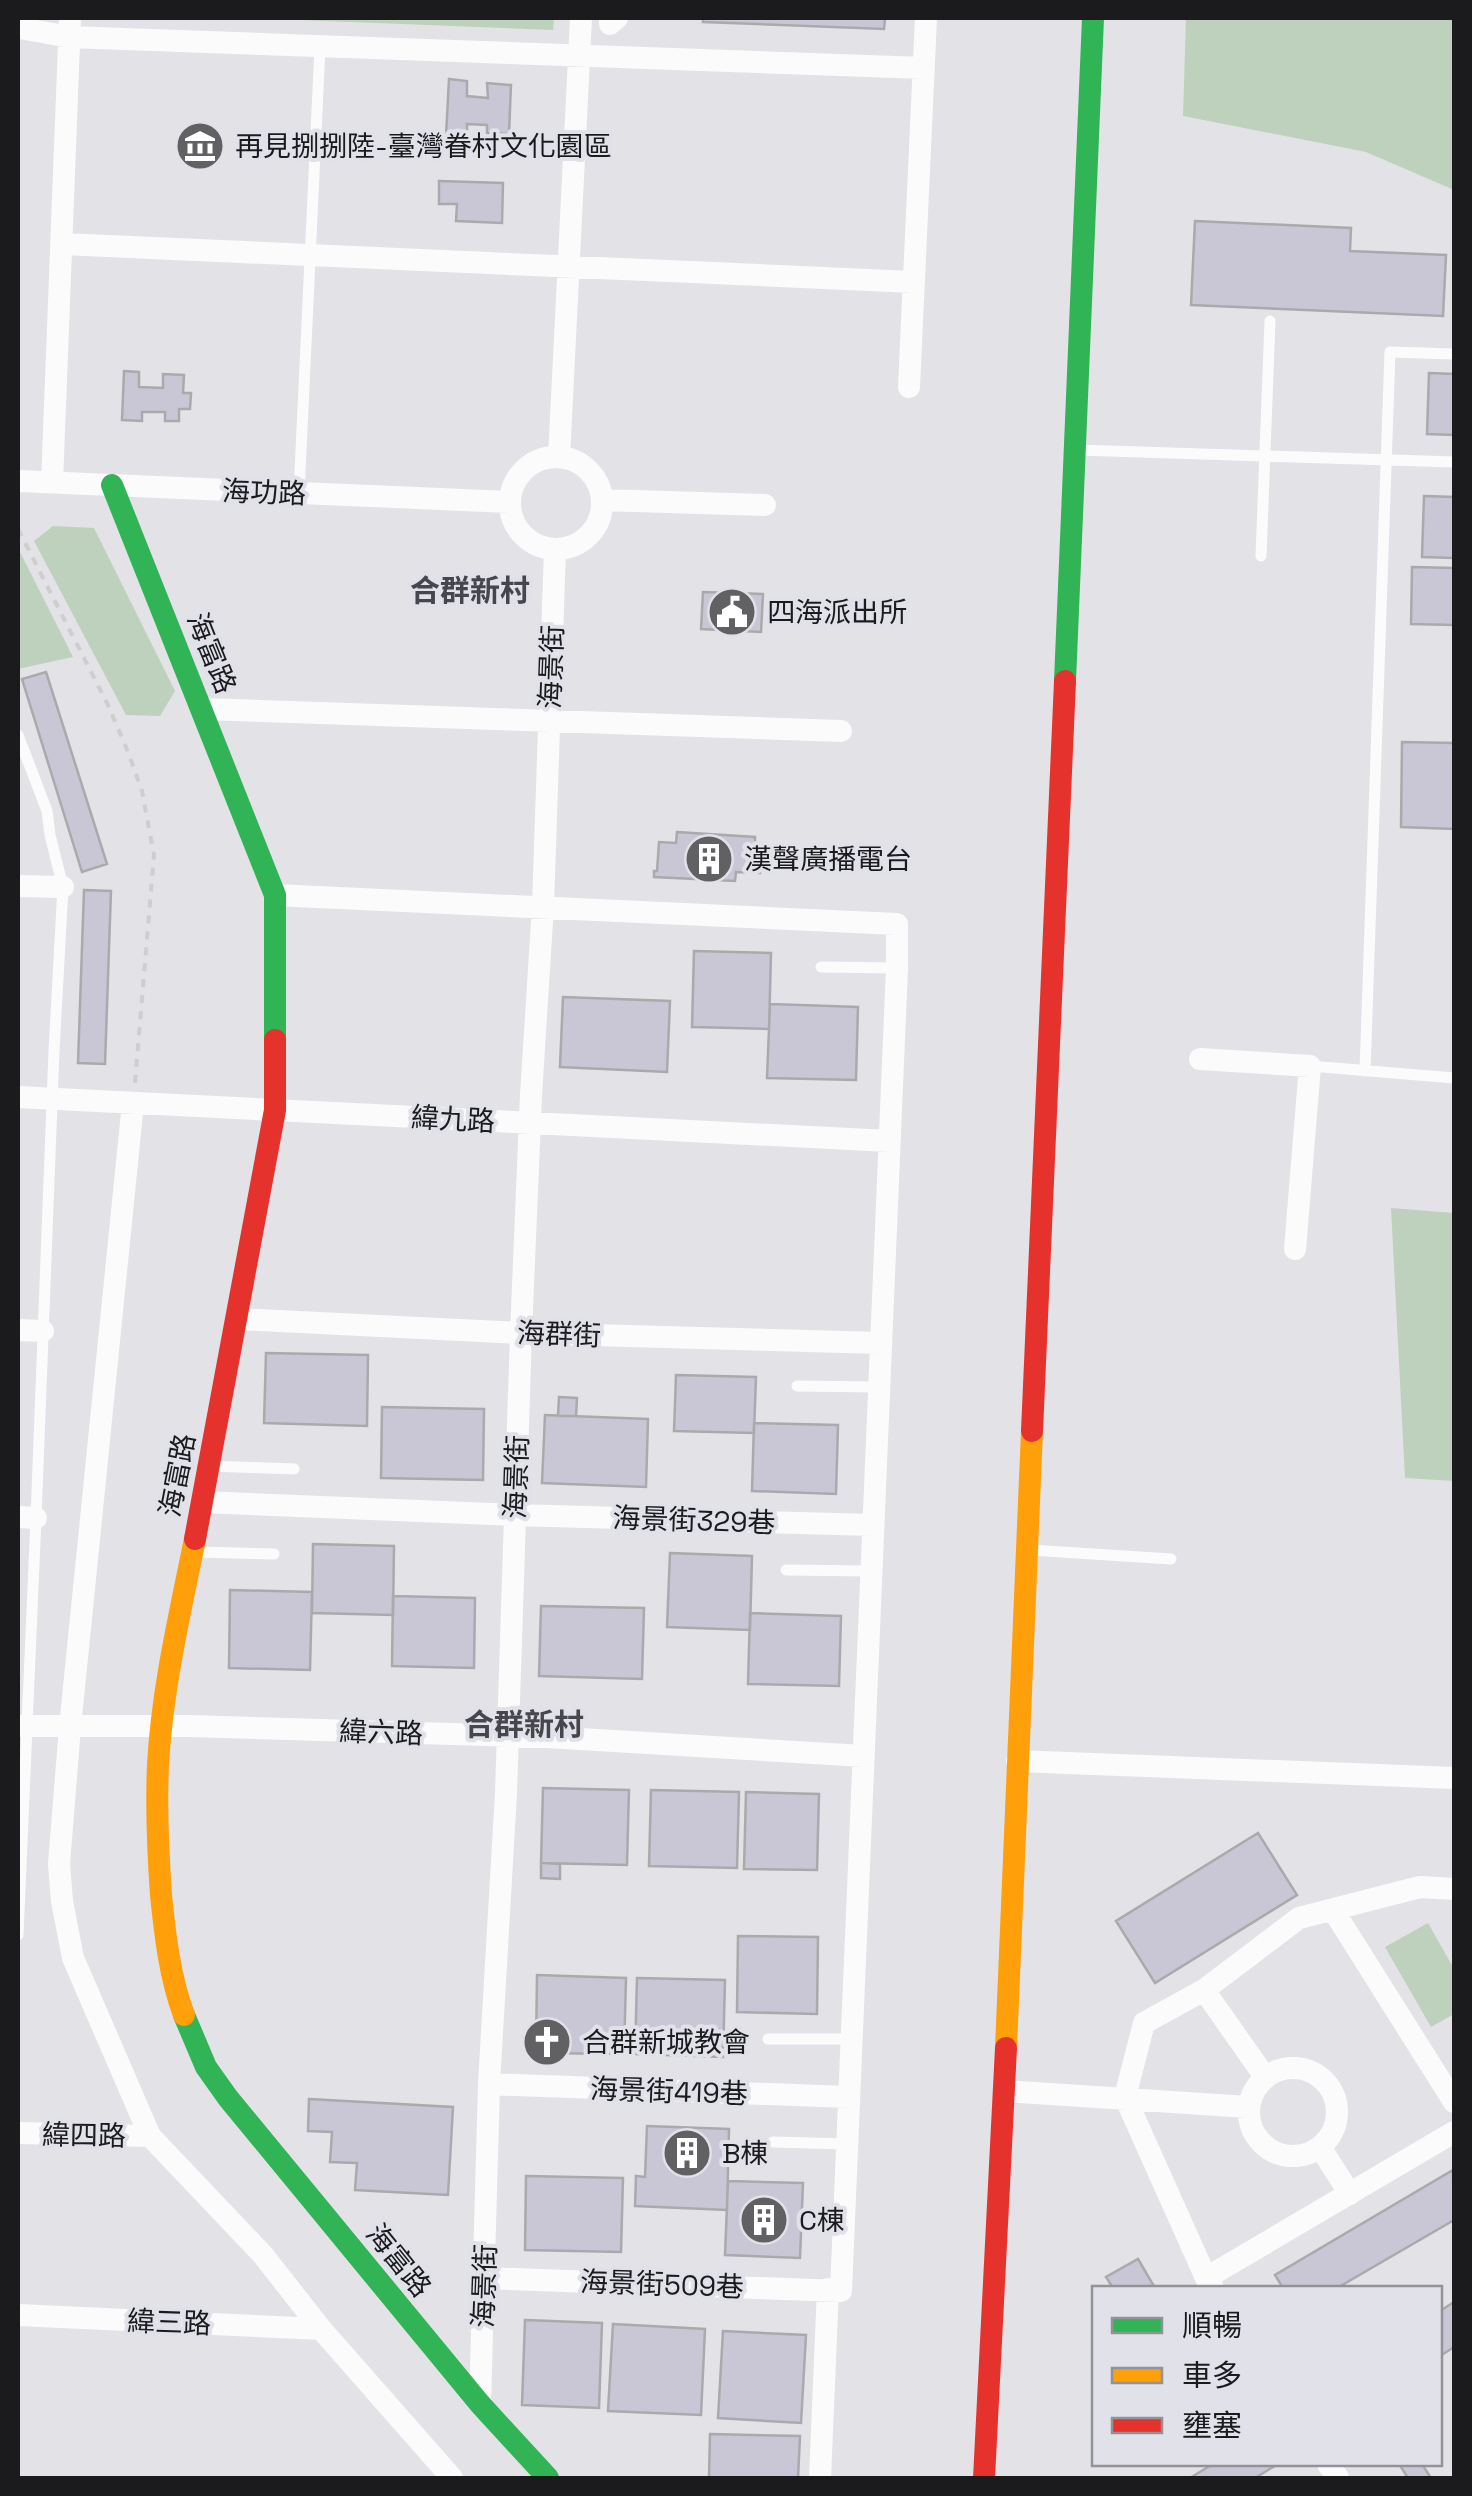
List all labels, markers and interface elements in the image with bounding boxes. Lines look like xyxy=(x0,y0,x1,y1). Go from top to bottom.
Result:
museum icon: 再見捌捌陸-臺灣眷村文化園區 xyxy=(174,120,226,172)
place label: 再見捌捌陸-臺灣眷村文化園區 xyxy=(235,128,612,164)
street label: 海功路 xyxy=(221,473,307,511)
district label: 合群新村 xyxy=(410,571,530,610)
public building icon: 四海派出所 xyxy=(706,586,758,638)
place label: 四海派出所 xyxy=(767,594,907,630)
street label: 海富路 xyxy=(180,607,244,699)
street label: 海景街 xyxy=(532,624,570,710)
building icon: 漢聲廣播電台 xyxy=(683,833,735,885)
place label: 漢聲廣播電台 xyxy=(744,841,912,877)
street label: 緯九路 xyxy=(410,1099,496,1139)
street label: 海群街 xyxy=(516,1315,602,1353)
street label: 海富路 xyxy=(151,1430,203,1520)
street label: 海景街 xyxy=(497,1434,535,1520)
street label: 海景街329巷 xyxy=(612,1499,776,1541)
district label: 合群新村 xyxy=(464,1705,584,1744)
street label: 緯六路 xyxy=(338,1713,424,1751)
church icon: 合群新城教會 xyxy=(521,2016,573,2068)
place label: 合群新城教會 xyxy=(582,2024,750,2060)
street label: 海景街419巷 xyxy=(590,2070,748,2112)
street label: 緯四路 xyxy=(42,2116,126,2154)
building icon: B棟 xyxy=(661,2127,713,2179)
place label: B棟 xyxy=(722,2135,769,2171)
building icon: C棟 xyxy=(738,2194,790,2246)
place label: C棟 xyxy=(799,2202,845,2238)
street label: 海富路 xyxy=(359,2216,439,2304)
street label: 海景街 xyxy=(465,2243,503,2329)
street label: 海景街509巷 xyxy=(579,2263,745,2305)
legend xyxy=(1092,2286,1442,2466)
street label: 緯三路 xyxy=(126,2303,212,2341)
text: 順暢 xyxy=(1182,2306,1242,2345)
text: 車多 xyxy=(1182,2356,1242,2395)
text: 壅塞 xyxy=(1182,2406,1242,2445)

